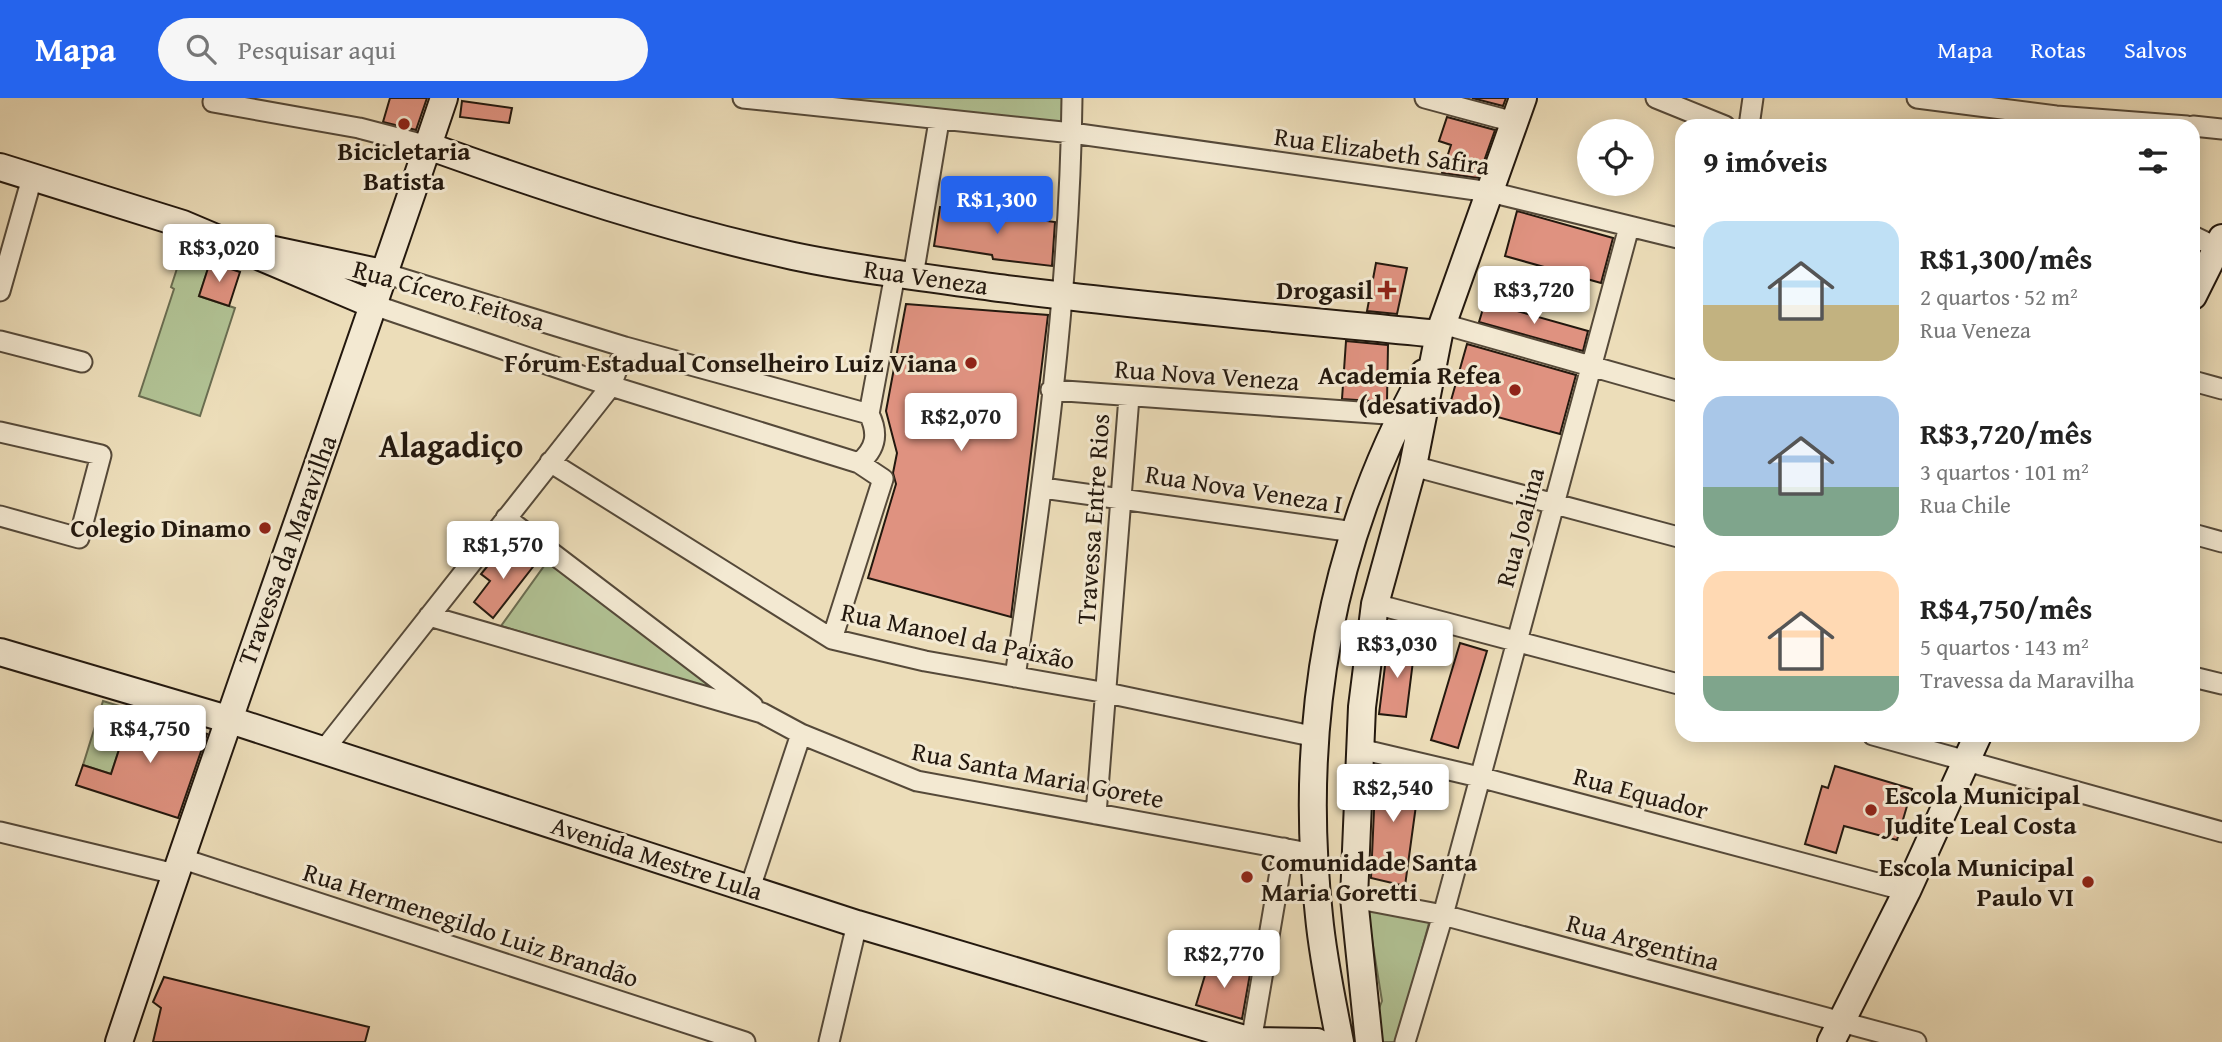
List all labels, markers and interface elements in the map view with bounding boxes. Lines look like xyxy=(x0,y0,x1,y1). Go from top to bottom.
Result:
search box xyxy=(158,18,648,81)
text: Mapa xyxy=(35,25,116,73)
icon: search xyxy=(182,30,220,68)
text: Pesquisar aqui xyxy=(238,30,396,69)
text: Mapa xyxy=(1937,32,1993,67)
text: Rotas xyxy=(2031,32,2086,67)
text: Salvos xyxy=(2124,32,2187,67)
marker: Bicicletaria Batista xyxy=(396,116,412,132)
street label: Rua Elizabeth Safira xyxy=(1272,116,1493,185)
map controls xyxy=(1577,119,1654,196)
button: locate xyxy=(1577,119,1654,196)
place label: Bicicletaria Batista xyxy=(337,131,471,200)
text: 9 imóveis xyxy=(1703,139,1828,183)
icon: filters xyxy=(2134,142,2172,180)
pin: R$1,300 xyxy=(932,176,1062,236)
text: R$1,300 xyxy=(957,182,1037,215)
pin: R$3,020 xyxy=(154,225,284,284)
text: R$3,020 xyxy=(179,230,259,263)
text: R$1,300/mês xyxy=(1920,236,2092,280)
street label: Rua Veneza xyxy=(861,248,991,305)
street label: Rua Cícero Feitosa xyxy=(349,249,550,341)
icon: home xyxy=(1759,249,1843,333)
pin: R$3,720 xyxy=(1469,266,1599,326)
place label: Drogasil xyxy=(1276,270,1373,309)
text: R$3,720 xyxy=(1494,272,1574,305)
text: 2 quartos · 52 m² xyxy=(1920,280,2078,313)
marker: Drogasil xyxy=(1379,282,1395,298)
text: Rua Veneza xyxy=(1920,313,2031,346)
place label: Fórum Estadual Conselheiro Luiz Viana xyxy=(504,343,958,382)
street label: Rua Nova Veneza xyxy=(1113,349,1302,400)
marker: Fórum Estadual Conselheiro Luiz Viana xyxy=(963,355,979,371)
place label: Academia Refea (desativado) xyxy=(1318,355,1502,424)
marker: Academia Refea (desativado) xyxy=(1507,382,1523,398)
pin: R$2,070 xyxy=(896,394,1026,453)
text: R$2,070 xyxy=(921,399,1001,432)
text: R$3,720/mês xyxy=(1920,411,2092,455)
street label: Travessa Entre Rios xyxy=(1066,412,1119,626)
district label: Alagadiço xyxy=(379,421,523,469)
icon: home xyxy=(1759,424,1843,508)
street label: Travessa da Maravilha xyxy=(227,429,347,670)
street label: Rua Nova Veneza I xyxy=(1143,454,1345,523)
text: 3 quartos · 101 m² xyxy=(1920,455,2089,488)
street label: Rua Joalina xyxy=(1485,462,1554,591)
text: Rua Chile xyxy=(1920,488,2011,521)
place label: Colegio Dinamo xyxy=(70,508,251,547)
marker: Colegio Dinamo xyxy=(257,520,273,536)
pin: R$1,570 xyxy=(438,522,568,581)
text: R$1,570 xyxy=(463,527,543,560)
text: R$4,750/mês xyxy=(1920,586,2092,630)
street label: Rua Manoel da Paixão xyxy=(838,592,1079,679)
icon: home xyxy=(1759,599,1843,683)
pin: R$3,030 xyxy=(1332,620,1462,680)
text: R$3,030 xyxy=(1357,626,1437,659)
text: 5 quartos · 143 m² xyxy=(1920,630,2089,663)
text: Travessa da Maravilha xyxy=(1920,663,2134,696)
pin: R$4,750 xyxy=(85,706,215,765)
text: R$4,750 xyxy=(110,711,190,744)
street label: Rua Santa Maria Gorete xyxy=(909,731,1167,818)
street label: Rua Equador xyxy=(1569,756,1713,829)
pin: R$2,540 xyxy=(1328,764,1458,824)
text: R$2,540 xyxy=(1353,770,1433,803)
place label: Escola Municipal Judite Leal Costa xyxy=(1881,775,2080,844)
marker: Escola Municipal Judite Leal Costa xyxy=(1863,802,1879,818)
street label: Avenida Mestre Lula xyxy=(546,805,769,910)
place label: Comunidade Santa Maria Goretti xyxy=(1261,842,1478,911)
place label: Escola Municipal Paulo VI xyxy=(1879,847,2074,916)
street label: Rua Hermenegildo Luiz Brandão xyxy=(298,852,644,997)
marker: Comunidade Santa Maria Goretti xyxy=(1239,869,1255,885)
marker: Escola Municipal Paulo VI xyxy=(2080,874,2096,890)
street label: Rua Argentina xyxy=(1562,902,1725,981)
pin: R$2,770 xyxy=(1159,930,1289,990)
text: R$2,770 xyxy=(1184,936,1264,969)

